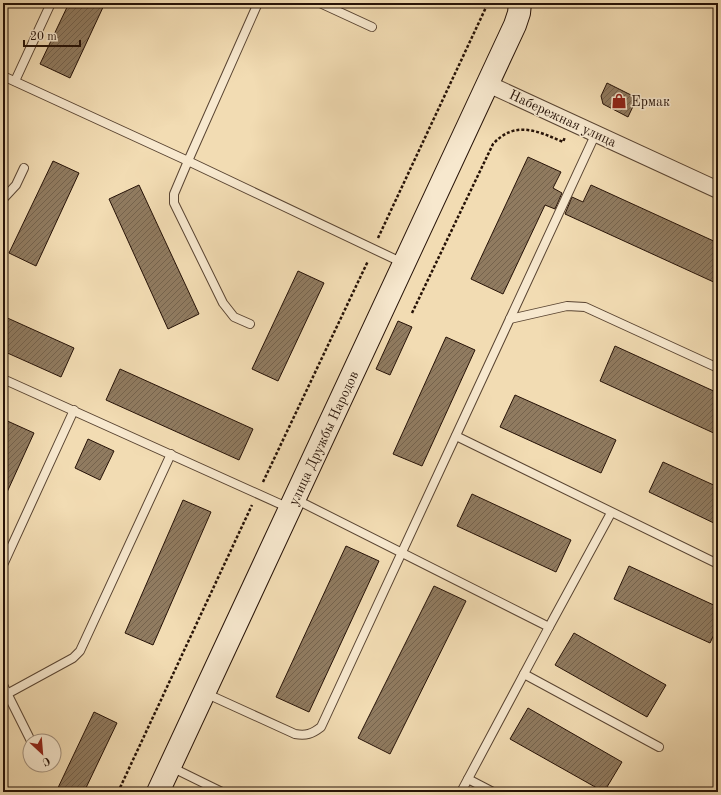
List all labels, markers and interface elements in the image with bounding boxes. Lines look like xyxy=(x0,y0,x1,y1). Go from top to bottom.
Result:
scale bar xyxy=(24,22,80,48)
text: 20 m xyxy=(30,31,57,43)
street label: Набережная улица xyxy=(507,88,618,150)
shop icon: Ермак xyxy=(610,92,628,110)
place label: Ермак xyxy=(631,95,670,109)
street label: улица Дружбы Народов xyxy=(287,369,361,508)
north arrow xyxy=(22,733,62,773)
text: С xyxy=(40,754,51,767)

